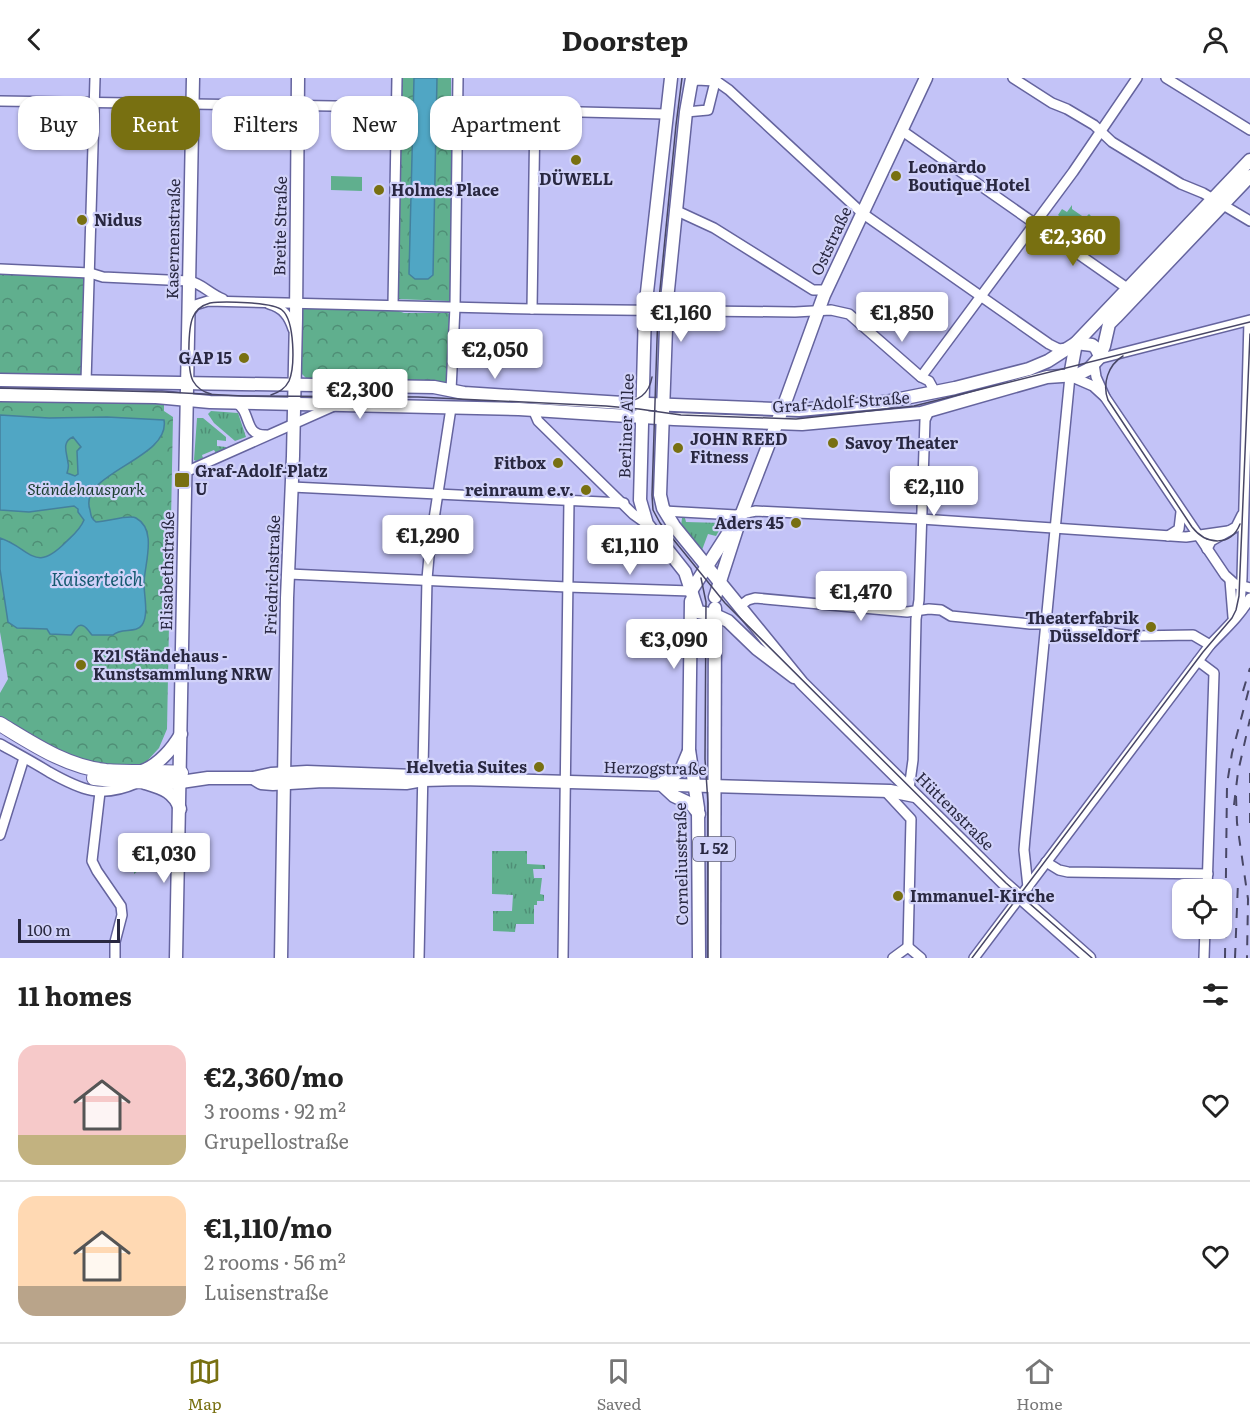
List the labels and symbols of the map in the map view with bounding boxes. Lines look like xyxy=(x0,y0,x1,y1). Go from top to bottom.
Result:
marker: DÜWELL xyxy=(569,153,583,167)
place label: Leonardo Boutique Hotel xyxy=(908,154,1030,196)
place label: DÜWELL xyxy=(539,166,613,190)
marker: Leonardo Boutique Hotel xyxy=(889,169,903,183)
street label: Breite Straße xyxy=(266,176,292,276)
place label: Holmes Place xyxy=(391,177,499,201)
street label: Kasernenstraße xyxy=(159,178,185,300)
marker: Holmes Place xyxy=(372,183,386,197)
street label: Oststraße xyxy=(804,202,857,279)
place label: Nidus xyxy=(94,207,142,231)
marker: Nidus xyxy=(75,213,89,227)
pin: €2,360 xyxy=(1024,216,1122,267)
pin: €1,160 xyxy=(632,292,730,343)
pin: €1,850 xyxy=(853,292,951,343)
pin: €2,050 xyxy=(446,329,544,380)
place label: GAP 15 xyxy=(179,345,232,369)
marker: GAP 15 xyxy=(237,351,251,365)
pin: €2,300 xyxy=(311,369,409,420)
street label: Berliner Allee xyxy=(611,373,639,479)
street label: Graf-Adolf-Straße xyxy=(771,384,910,418)
place label: JOHN REED Fitness xyxy=(690,426,787,468)
place label: Savoy Theater xyxy=(845,430,959,454)
marker: Savoy Theater xyxy=(826,436,840,450)
marker: JOHN REED Fitness xyxy=(671,441,685,455)
place label: Fitbox xyxy=(494,450,546,474)
marker: Fitbox xyxy=(551,456,565,470)
place label: Graf-Adolf-Platz U xyxy=(195,458,328,500)
pin: €2,110 xyxy=(885,466,983,517)
marker: Graf-Adolf-Platz U xyxy=(173,471,191,489)
park label: Ständehauspark xyxy=(27,476,145,500)
place label: reinraum e.v. xyxy=(465,477,574,501)
marker: reinraum e.v. xyxy=(579,483,593,497)
place label: Aders 45 xyxy=(714,510,784,534)
street label: Elisabethstraße xyxy=(153,511,179,631)
street label: Friedrichstraße xyxy=(257,514,285,635)
pin: €1,290 xyxy=(379,515,477,566)
marker: Aders 45 xyxy=(789,516,803,530)
pin: €1,110 xyxy=(581,525,679,576)
water label: Kaiserteich xyxy=(51,565,143,592)
pin: €1,470 xyxy=(812,571,910,622)
place label: Theaterfabrik Düsseldorf xyxy=(1025,605,1141,647)
pin: €3,090 xyxy=(625,619,723,670)
marker: Theaterfabrik Düsseldorf xyxy=(1144,620,1158,634)
place label: K21 Ständehaus - Kunstsammlung NRW xyxy=(93,643,273,685)
marker: K21 Ständehaus - Kunstsammlung NRW xyxy=(74,658,88,672)
place label: Helvetia Suites xyxy=(406,754,527,778)
street label: Herzogstraße xyxy=(603,754,707,780)
marker: Helvetia Suites xyxy=(532,760,546,774)
street label: Hüttenstraße xyxy=(911,765,1001,855)
street label: Corneliusstraße xyxy=(667,802,693,926)
pin: €1,030 xyxy=(115,833,213,884)
road number: L 52 xyxy=(693,837,735,861)
place label: Immanuel-Kirche xyxy=(910,883,1055,907)
marker: Immanuel-Kirche xyxy=(891,889,905,903)
scale bar xyxy=(18,916,120,944)

